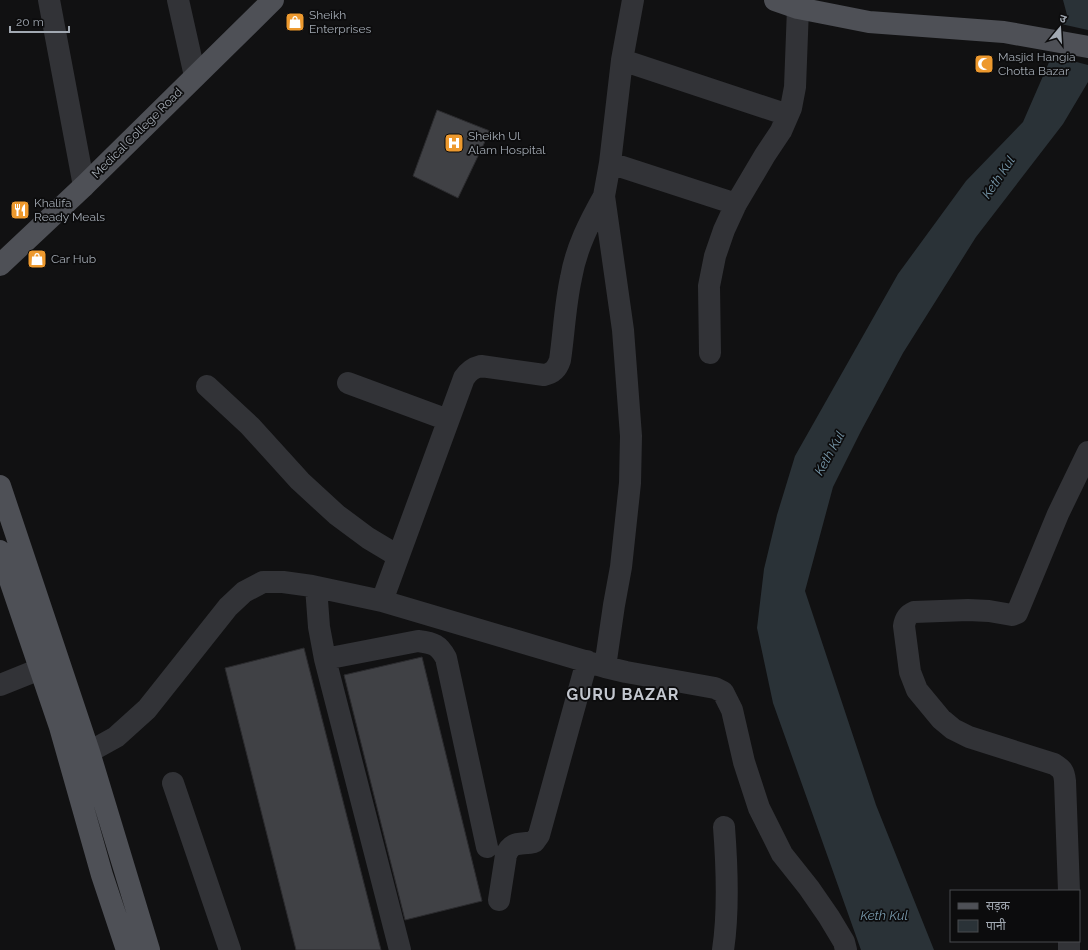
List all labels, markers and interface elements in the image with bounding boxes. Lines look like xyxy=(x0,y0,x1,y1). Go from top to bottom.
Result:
scale bar xyxy=(10,8,69,34)
place label: Sheikh Enterprises xyxy=(309,8,371,36)
north arrow xyxy=(1040,8,1080,48)
shop icon: Sheikh Enterprises xyxy=(284,11,306,33)
text: उ xyxy=(1058,12,1069,26)
text: 20 m xyxy=(16,15,44,29)
place label: Masjid Hangia Chotta Bazar xyxy=(998,50,1076,78)
mosque icon: Masjid Hangia Chotta Bazar xyxy=(973,53,995,75)
street label: Medical College Road xyxy=(89,85,185,181)
place label: Sheikh Ul Alam Hospital xyxy=(468,129,546,157)
hospital icon: Sheikh Ul Alam Hospital xyxy=(443,132,465,154)
water label: Keth Kul xyxy=(979,153,1018,201)
place label: Khalifa Ready Meals xyxy=(34,196,105,224)
restaurant icon: Khalifa Ready Meals xyxy=(9,199,31,221)
shop icon: Car Hub xyxy=(26,248,48,270)
place label: Car Hub xyxy=(51,252,96,266)
water label: Keth Kul xyxy=(811,428,848,478)
district label: GURU BAZAR xyxy=(567,685,679,704)
legend xyxy=(950,890,1080,942)
text: सड़क xyxy=(986,899,1011,913)
water label: Keth Kul xyxy=(860,908,908,923)
text: पानी xyxy=(986,918,1007,933)

